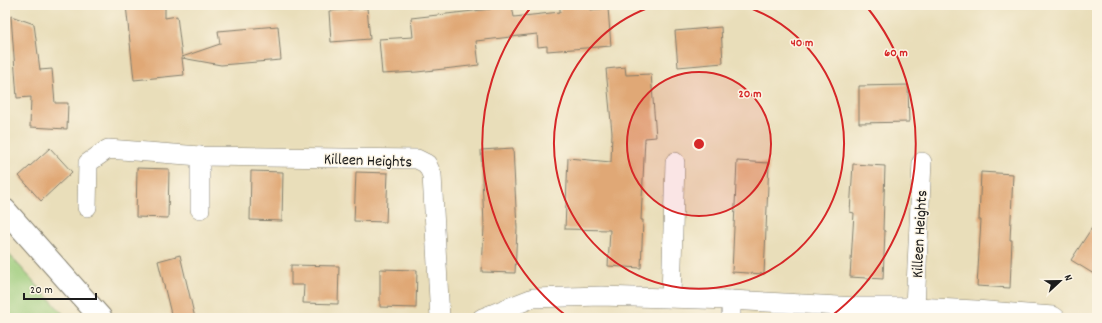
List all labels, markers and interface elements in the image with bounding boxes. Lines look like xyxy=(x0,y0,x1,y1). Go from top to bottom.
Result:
text: 40 m xyxy=(791,35,813,52)
text: 60 m xyxy=(884,45,908,62)
text: 20 m xyxy=(739,86,761,103)
centre of rings xyxy=(692,137,706,151)
street label: Killeen Heights xyxy=(323,148,413,175)
street label: Killeen Heights xyxy=(907,189,934,279)
north arrow xyxy=(1040,261,1080,301)
text: N xyxy=(1059,272,1076,284)
scale bar xyxy=(24,275,96,301)
text: 20 m xyxy=(30,282,53,299)

